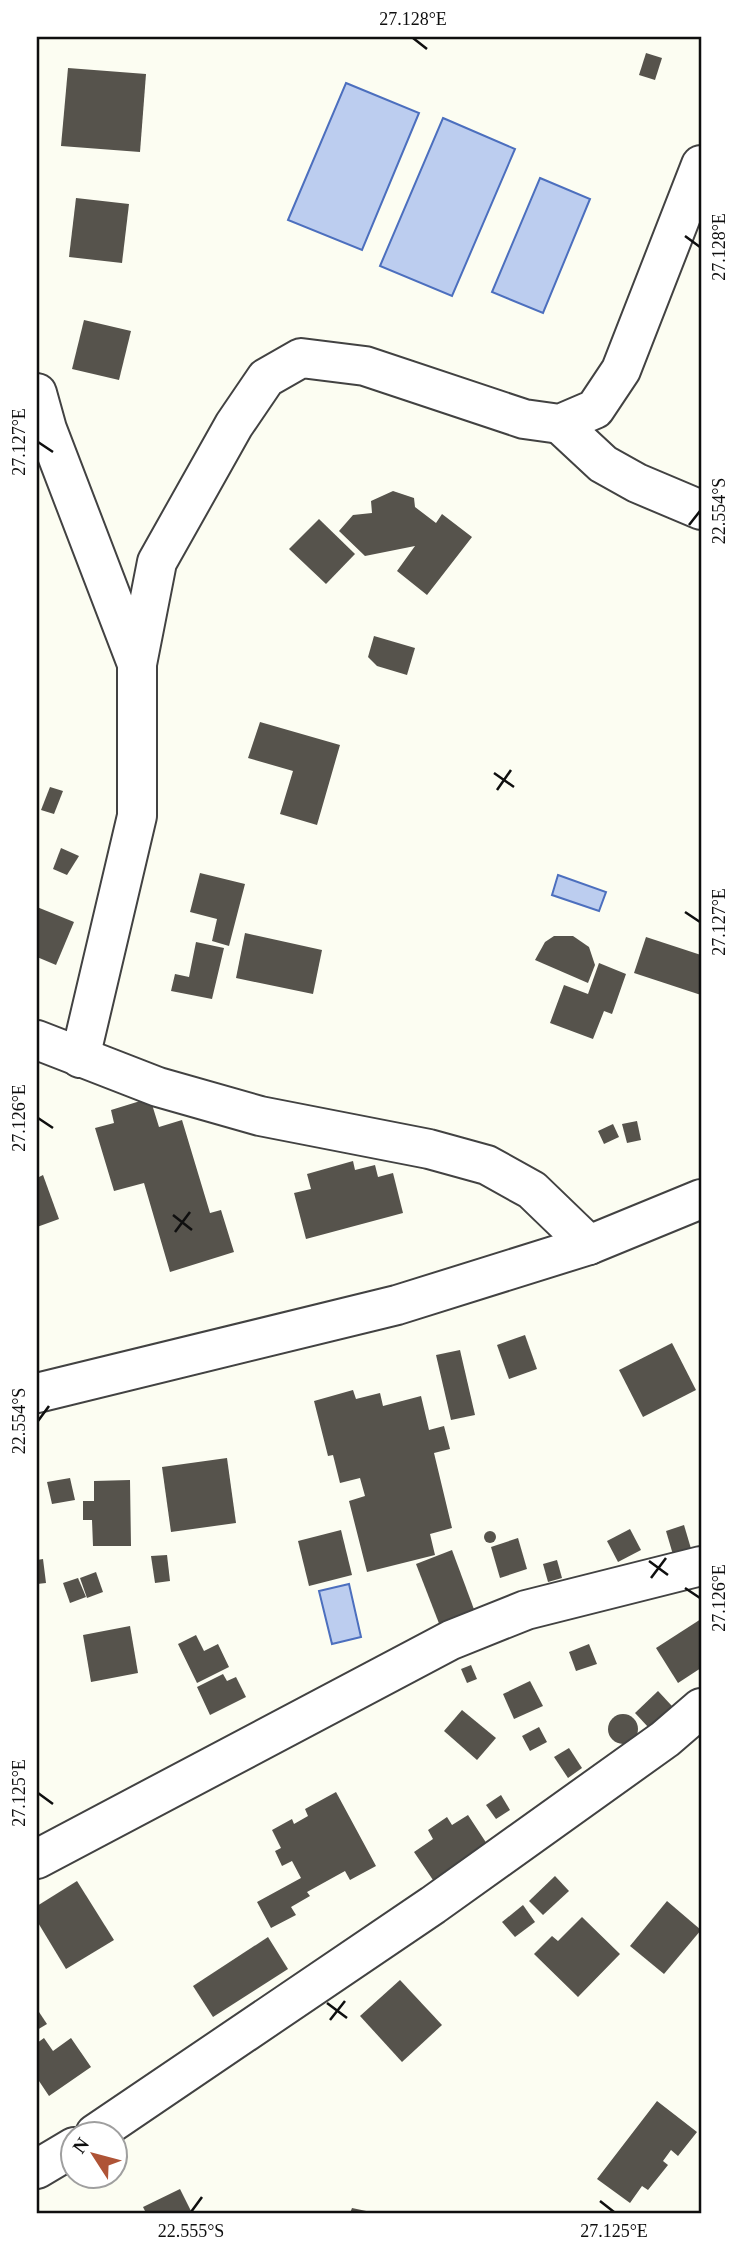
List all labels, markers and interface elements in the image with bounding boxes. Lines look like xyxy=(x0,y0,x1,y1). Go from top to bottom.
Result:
text: 27.128°E xyxy=(379,9,447,29)
text: 27.128°E xyxy=(709,213,729,281)
text: 27.127°E xyxy=(9,408,29,476)
text: 22.554°S xyxy=(709,478,729,544)
text: 27.127°E xyxy=(709,888,729,956)
text: 27.126°E xyxy=(9,1084,29,1152)
text: 22.554°S xyxy=(9,1388,29,1454)
text: 27.126°E xyxy=(709,1564,729,1632)
text: 27.125°E xyxy=(9,1759,29,1827)
north arrow xyxy=(60,2120,130,2190)
text: N xyxy=(68,2133,93,2157)
text: 22.555°S xyxy=(158,2221,224,2241)
text: 27.125°E xyxy=(580,2221,648,2241)

